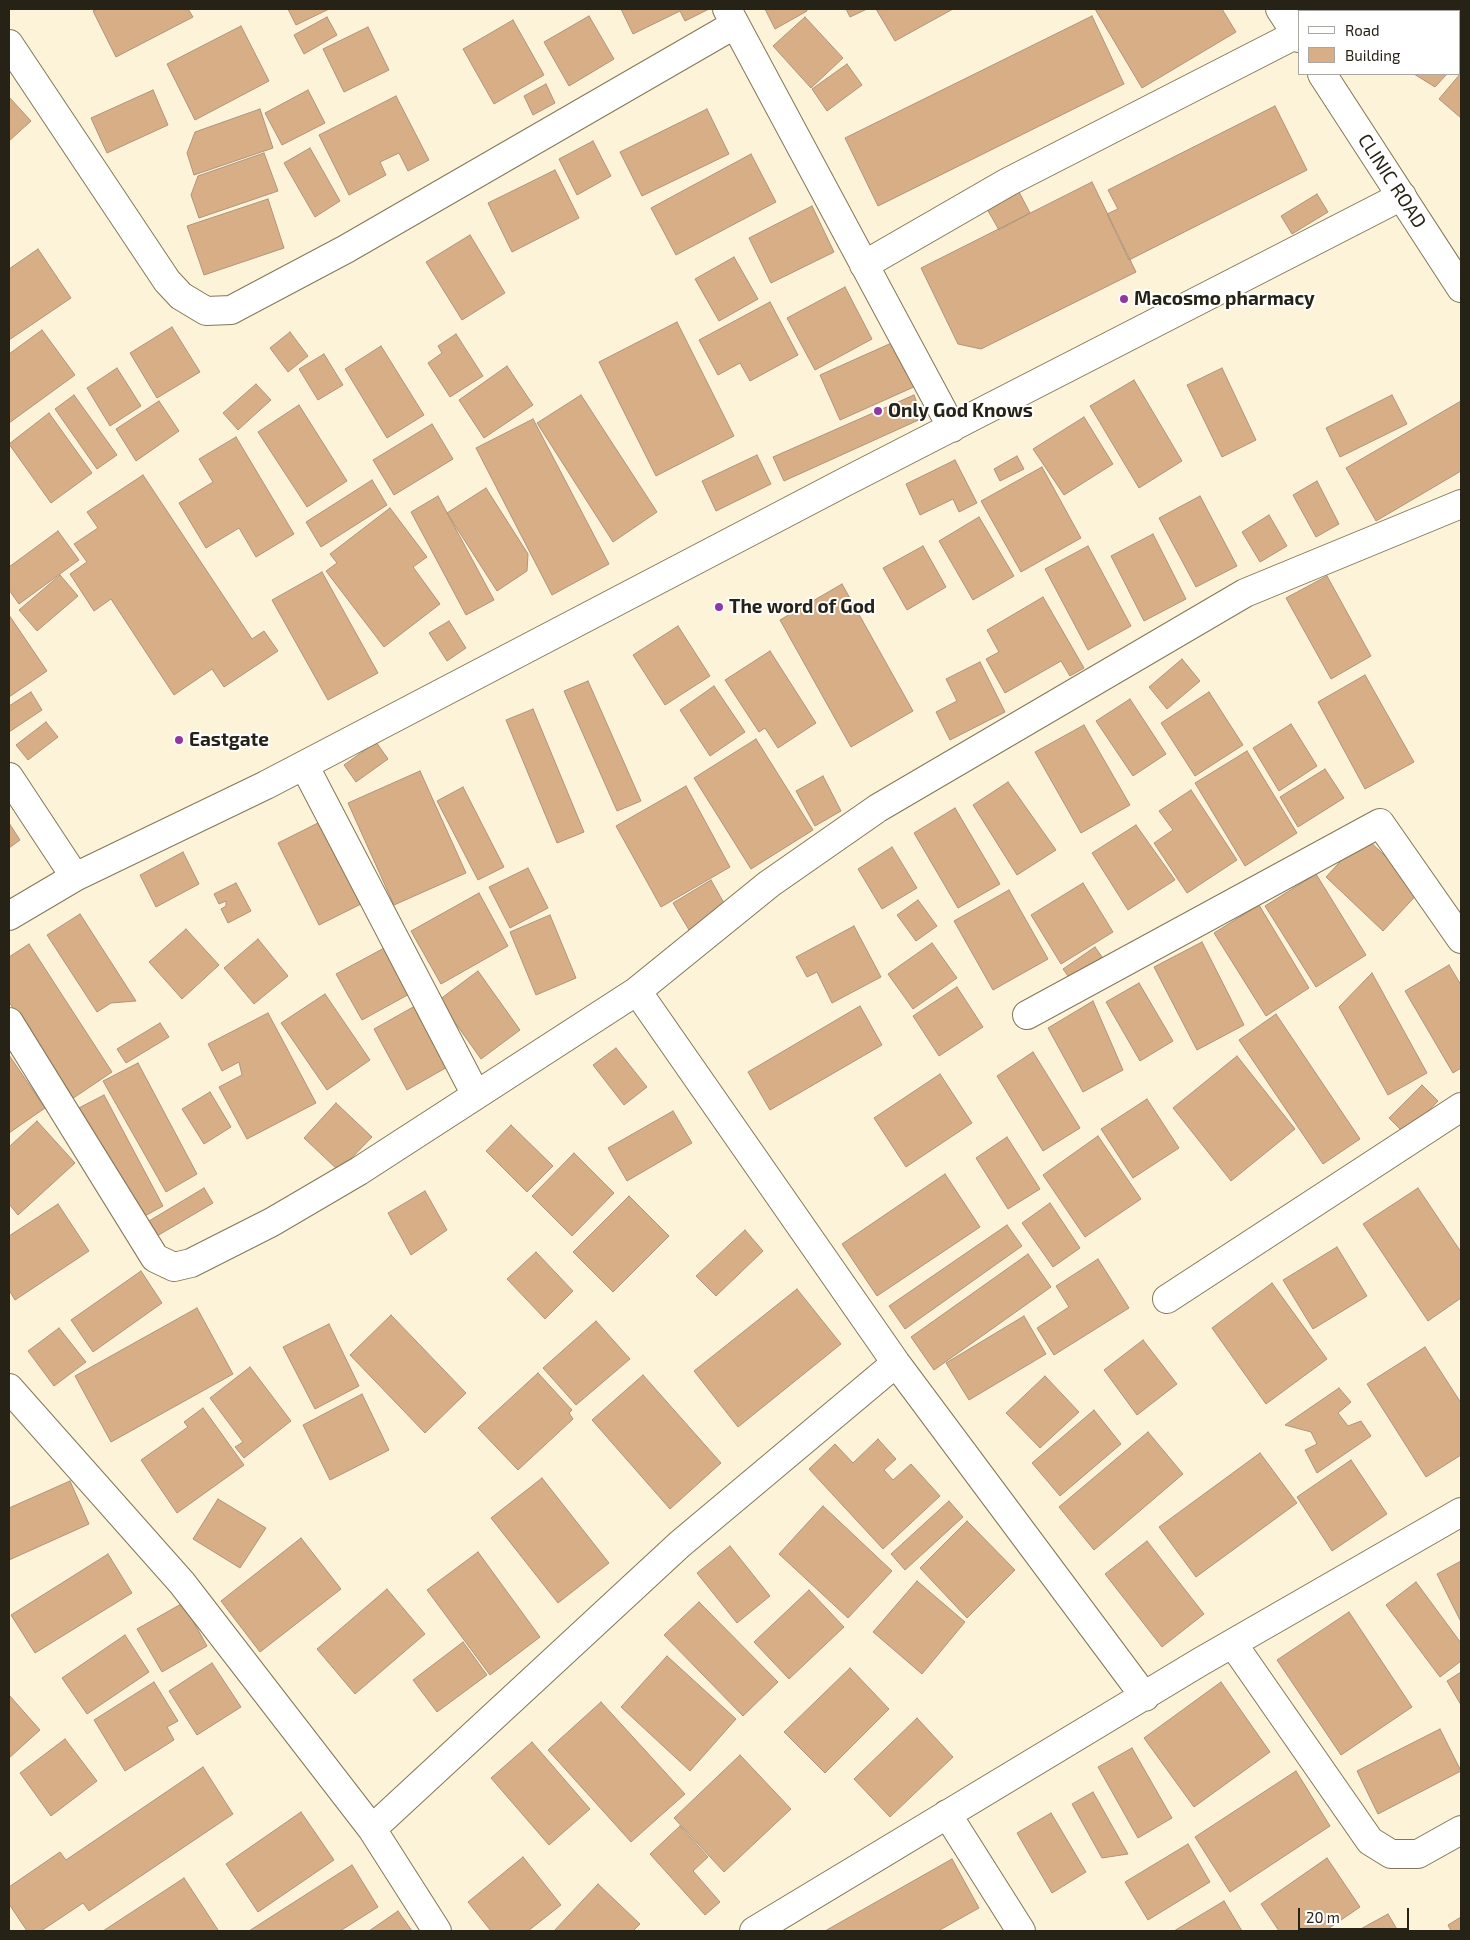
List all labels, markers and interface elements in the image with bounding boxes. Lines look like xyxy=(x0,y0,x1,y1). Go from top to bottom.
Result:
legend xyxy=(1298,10,1460,75)
text: Road xyxy=(1345,21,1380,39)
text: Building xyxy=(1345,46,1400,64)
street label: CLINIC ROAD xyxy=(1353,130,1431,232)
place label: Macosmo pharmacy xyxy=(1134,288,1315,310)
marker: Macosmo pharmacy xyxy=(1118,293,1130,305)
place label: Only God Knows xyxy=(888,400,1033,422)
marker: Only God Knows xyxy=(872,405,884,417)
place label: The word of God xyxy=(729,596,875,618)
marker: The word of God xyxy=(713,601,725,613)
place label: Eastgate xyxy=(189,729,269,751)
marker: Eastgate xyxy=(173,734,185,746)
scale bar xyxy=(1300,1898,1411,1930)
text: 20 m xyxy=(1306,1908,1340,1926)

